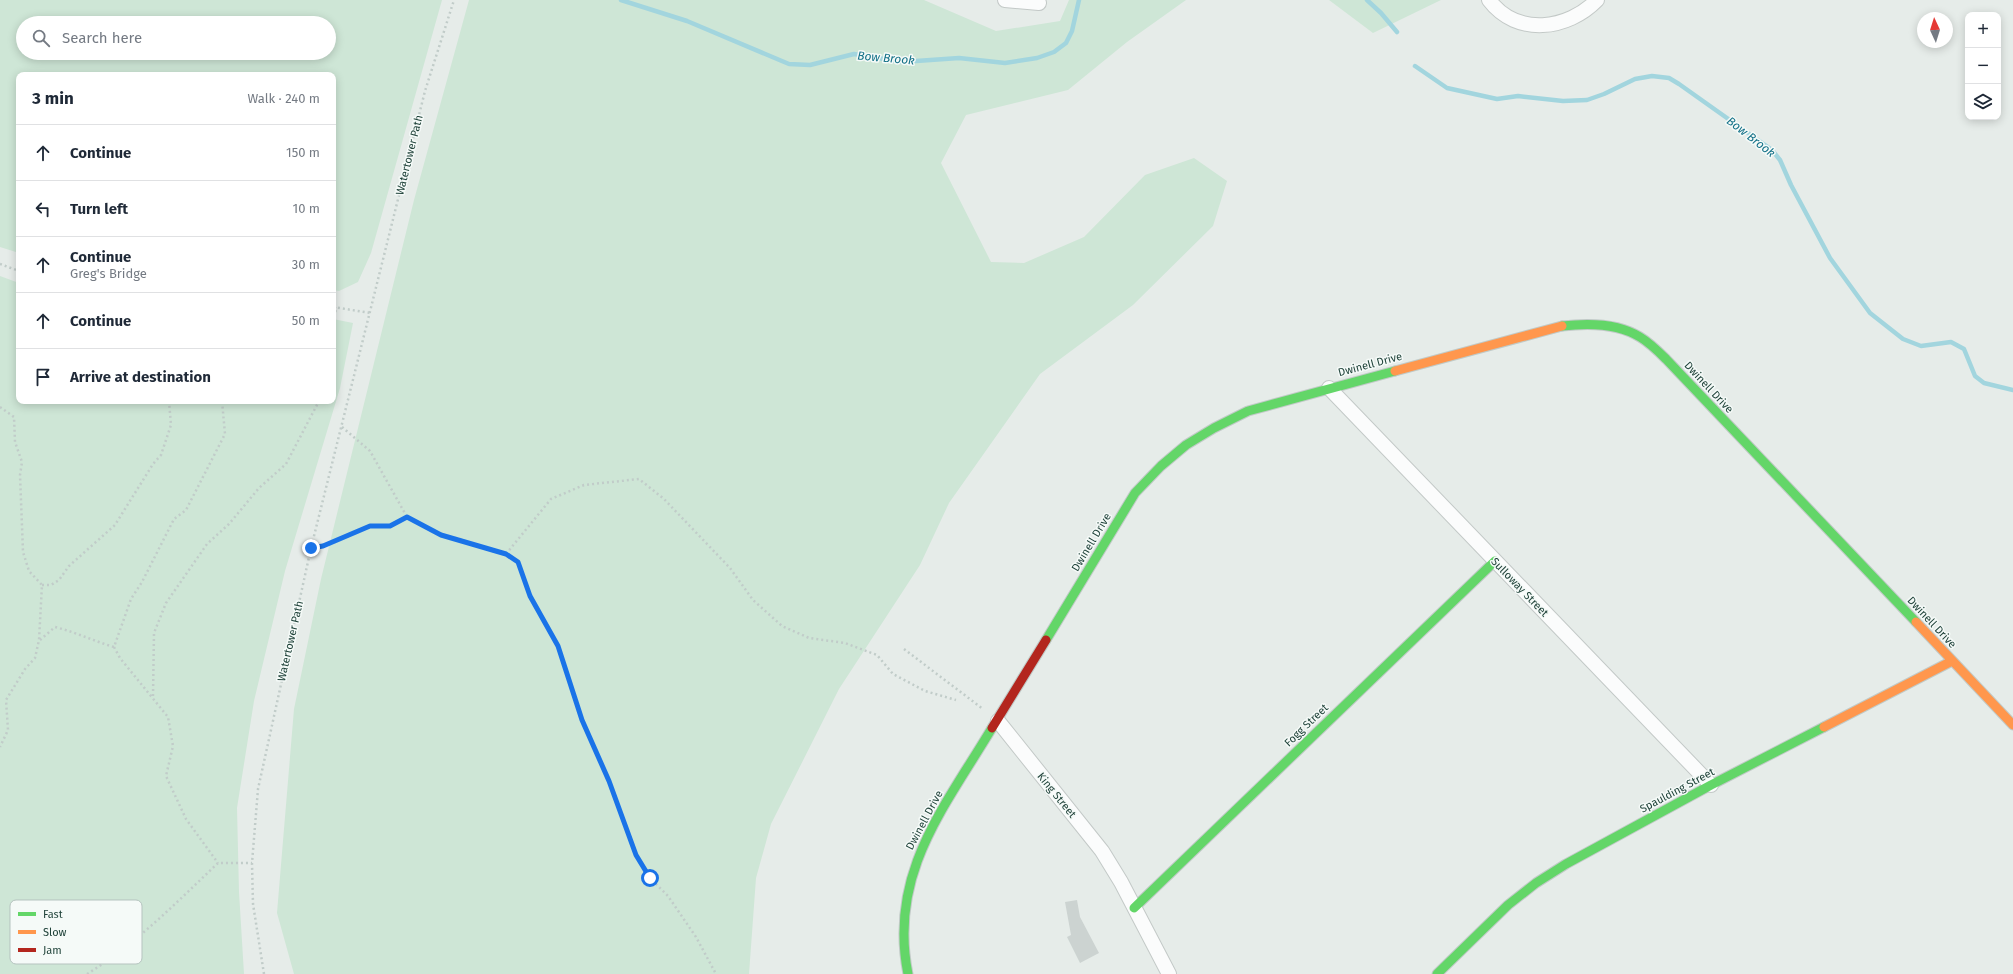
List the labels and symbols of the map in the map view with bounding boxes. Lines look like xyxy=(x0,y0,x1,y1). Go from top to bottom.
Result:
north arrow xyxy=(1917,12,1953,48)
water label: Bow Brook xyxy=(857,49,916,68)
street label: Watertower Path xyxy=(393,114,426,197)
water label: Bow Brook xyxy=(1724,114,1778,161)
street label: Dwinell Drive xyxy=(1337,350,1404,379)
street label: Dwinell Drive xyxy=(1681,359,1736,416)
street label: Dwinell Drive xyxy=(1069,511,1114,574)
route end xyxy=(302,539,320,557)
street label: Sulloway Street xyxy=(1488,555,1551,620)
street label: Dwinell Drive xyxy=(1904,594,1959,651)
street label: Watertower Path xyxy=(275,600,306,683)
street label: Fogg Street xyxy=(1282,701,1331,749)
street label: Spaulding Street xyxy=(1638,765,1717,816)
street label: King Street xyxy=(1034,770,1079,821)
street label: Dwinell Drive xyxy=(903,788,946,852)
route start xyxy=(641,869,659,887)
legend xyxy=(10,900,142,964)
text: Fast xyxy=(43,908,63,921)
text: Slow xyxy=(43,926,67,939)
text: Jam xyxy=(43,944,62,957)

